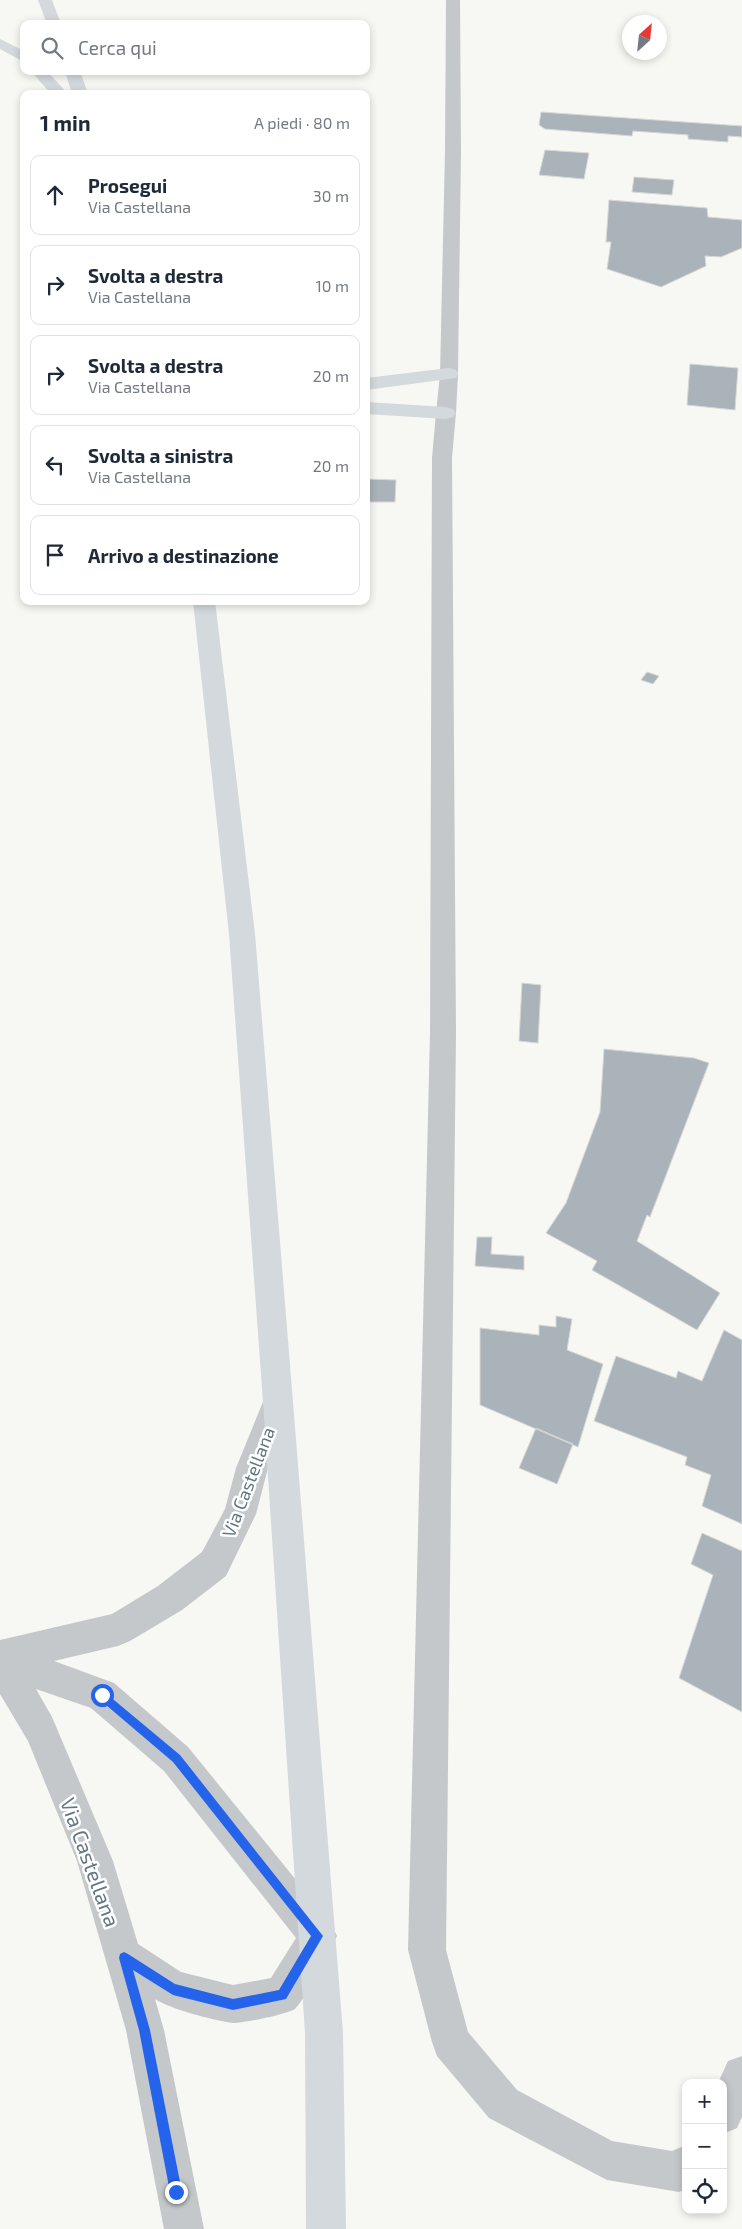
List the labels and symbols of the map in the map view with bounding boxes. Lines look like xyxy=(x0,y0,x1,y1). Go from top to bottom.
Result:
north arrow xyxy=(622,15,667,60)
street label: Via Castellana xyxy=(217,1424,279,1540)
route start xyxy=(91,1684,114,1707)
street label: Via Castellana xyxy=(56,1794,126,1930)
route end xyxy=(165,2181,188,2204)

